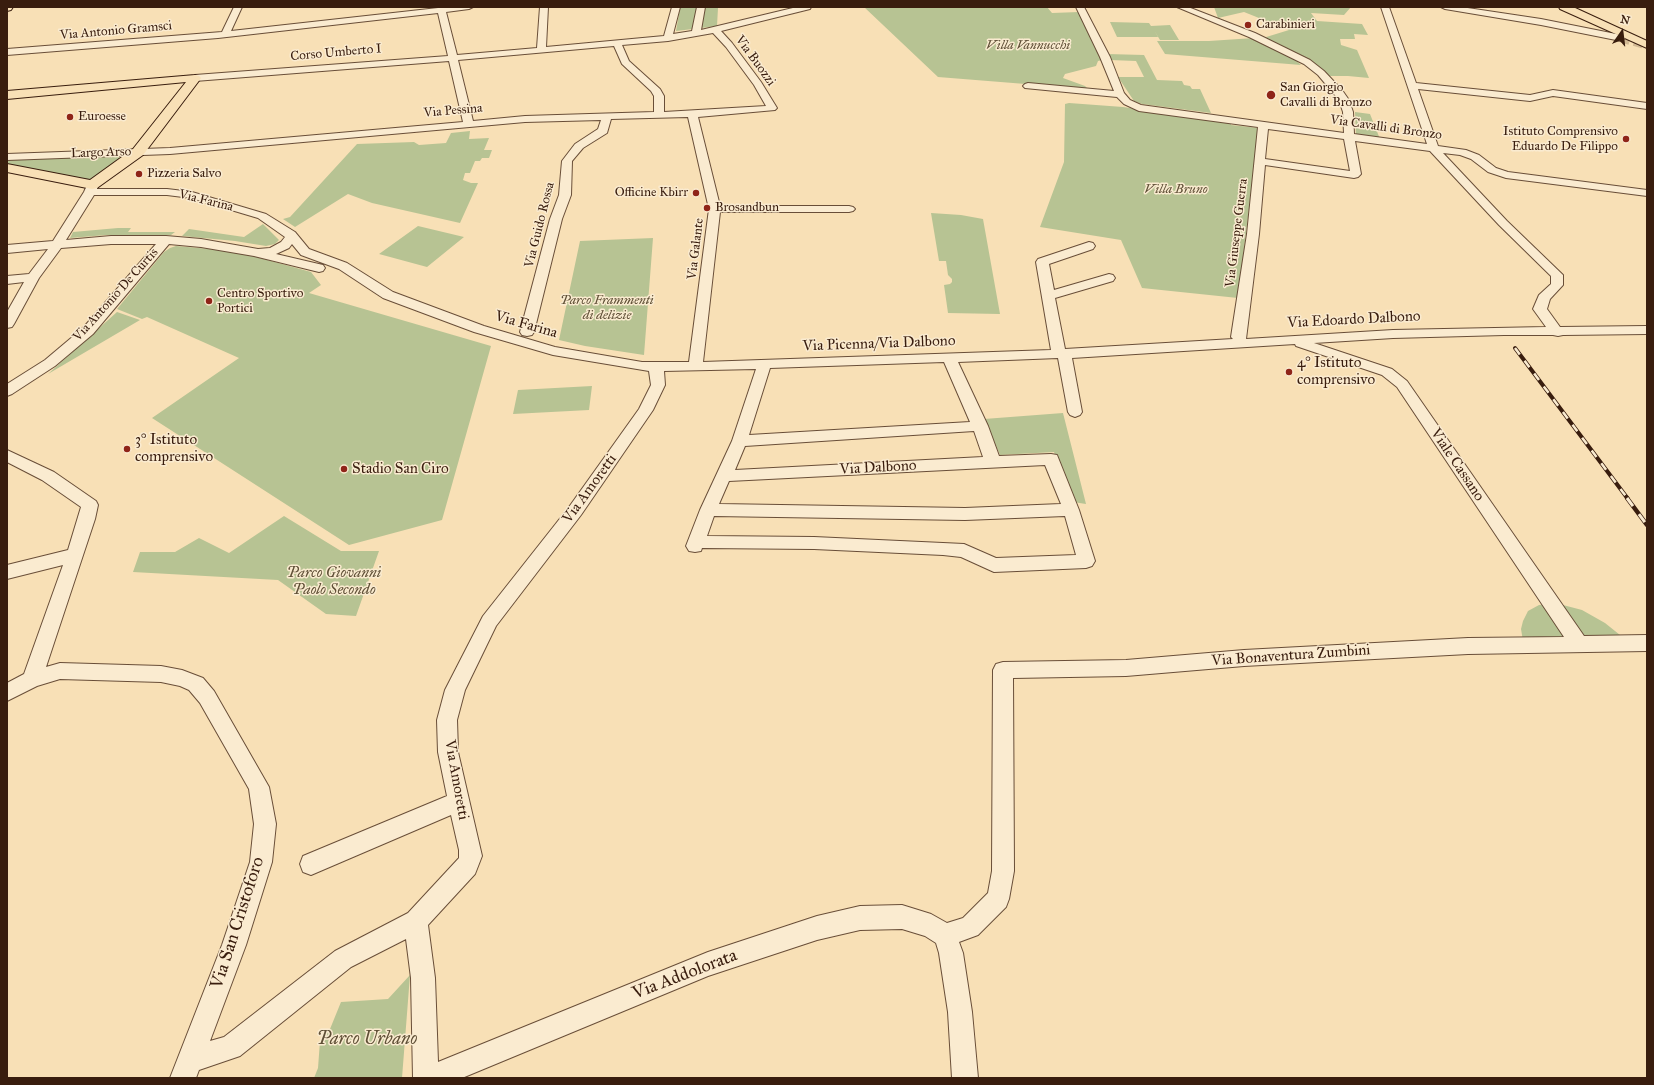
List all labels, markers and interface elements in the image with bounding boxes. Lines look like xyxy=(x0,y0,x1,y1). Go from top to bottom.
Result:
north arrow xyxy=(1602,12,1642,52)
text: N xyxy=(1619,12,1631,27)
place label: Carabinieri xyxy=(1256,17,1315,33)
street label: Via Antonio Gramsci xyxy=(59,18,173,44)
marker: Carabinieri xyxy=(1243,20,1253,30)
street label: Via Buozzi xyxy=(731,33,779,89)
park label: Villa Vannucchi xyxy=(986,38,1070,54)
street label: Corso Umberto I xyxy=(290,41,382,65)
place label: San Giorgio Cavalli di Bronzo xyxy=(1280,80,1372,111)
marker: San Giorgio Cavalli di Bronzo xyxy=(1265,89,1277,101)
street label: Via Pessina xyxy=(423,101,483,121)
place label: Euroesse xyxy=(78,109,126,125)
marker: Euroesse xyxy=(65,112,75,122)
street label: Via Cavalli di Bronzo xyxy=(1329,112,1443,144)
place label: Istituto Comprensivo Eduardo De Filippo xyxy=(1503,124,1618,155)
marker: Istituto Comprensivo Eduardo De Filippo xyxy=(1621,134,1631,144)
street label: Largo Arso xyxy=(70,144,132,162)
place label: Pizzeria Salvo xyxy=(147,166,221,182)
marker: Pizzeria Salvo xyxy=(134,169,144,179)
street label: Via Giuseppe Guerra xyxy=(1223,178,1251,288)
street label: Via Guido Rossa xyxy=(522,181,558,269)
park label: Villa Bruno xyxy=(1144,182,1208,198)
place label: Officine Kbirr xyxy=(615,185,688,201)
street label: Via Farina xyxy=(177,187,235,215)
marker: Officine Kbirr xyxy=(691,188,701,198)
place label: Brosandbun xyxy=(715,200,779,216)
marker: Brosandbun xyxy=(702,203,712,213)
street label: Via Galante xyxy=(684,217,708,281)
street label: Via Antonio De Curtis xyxy=(70,245,162,345)
place label: Centro Sportivo Portici xyxy=(217,286,303,317)
park label: Parco Frammenti di delizie xyxy=(560,293,654,324)
marker: Centro Sportivo Portici xyxy=(204,296,214,306)
street label: Via Farina xyxy=(493,308,559,342)
street label: Via Edoardo Dalbono xyxy=(1287,308,1421,332)
street label: Via Picenna/Via Dalbono xyxy=(802,332,956,356)
place label: 4° Istituto comprensivo xyxy=(1297,354,1375,389)
marker: 4° Istituto comprensivo xyxy=(1284,367,1294,377)
street label: Viale Cassano xyxy=(1426,425,1488,505)
place label: 3° Istituto comprensivo xyxy=(135,431,213,466)
marker: 3° Istituto comprensivo xyxy=(122,444,132,454)
street label: Via Amoretti xyxy=(559,451,621,527)
street label: Via Dalbono xyxy=(839,457,917,479)
place label: Stadio San Ciro xyxy=(352,460,449,478)
marker: Stadio San Ciro xyxy=(339,464,349,474)
park label: Parco Giovanni Paolo Secondo xyxy=(287,564,381,599)
street label: Via Bonaventura Zumbini xyxy=(1211,641,1371,671)
street label: Via Amoretti xyxy=(440,739,472,821)
street label: Via San Cristoforo xyxy=(206,854,270,992)
street label: Via Addolorata xyxy=(630,945,740,1005)
park label: Parco Urbano xyxy=(317,1029,417,1051)

